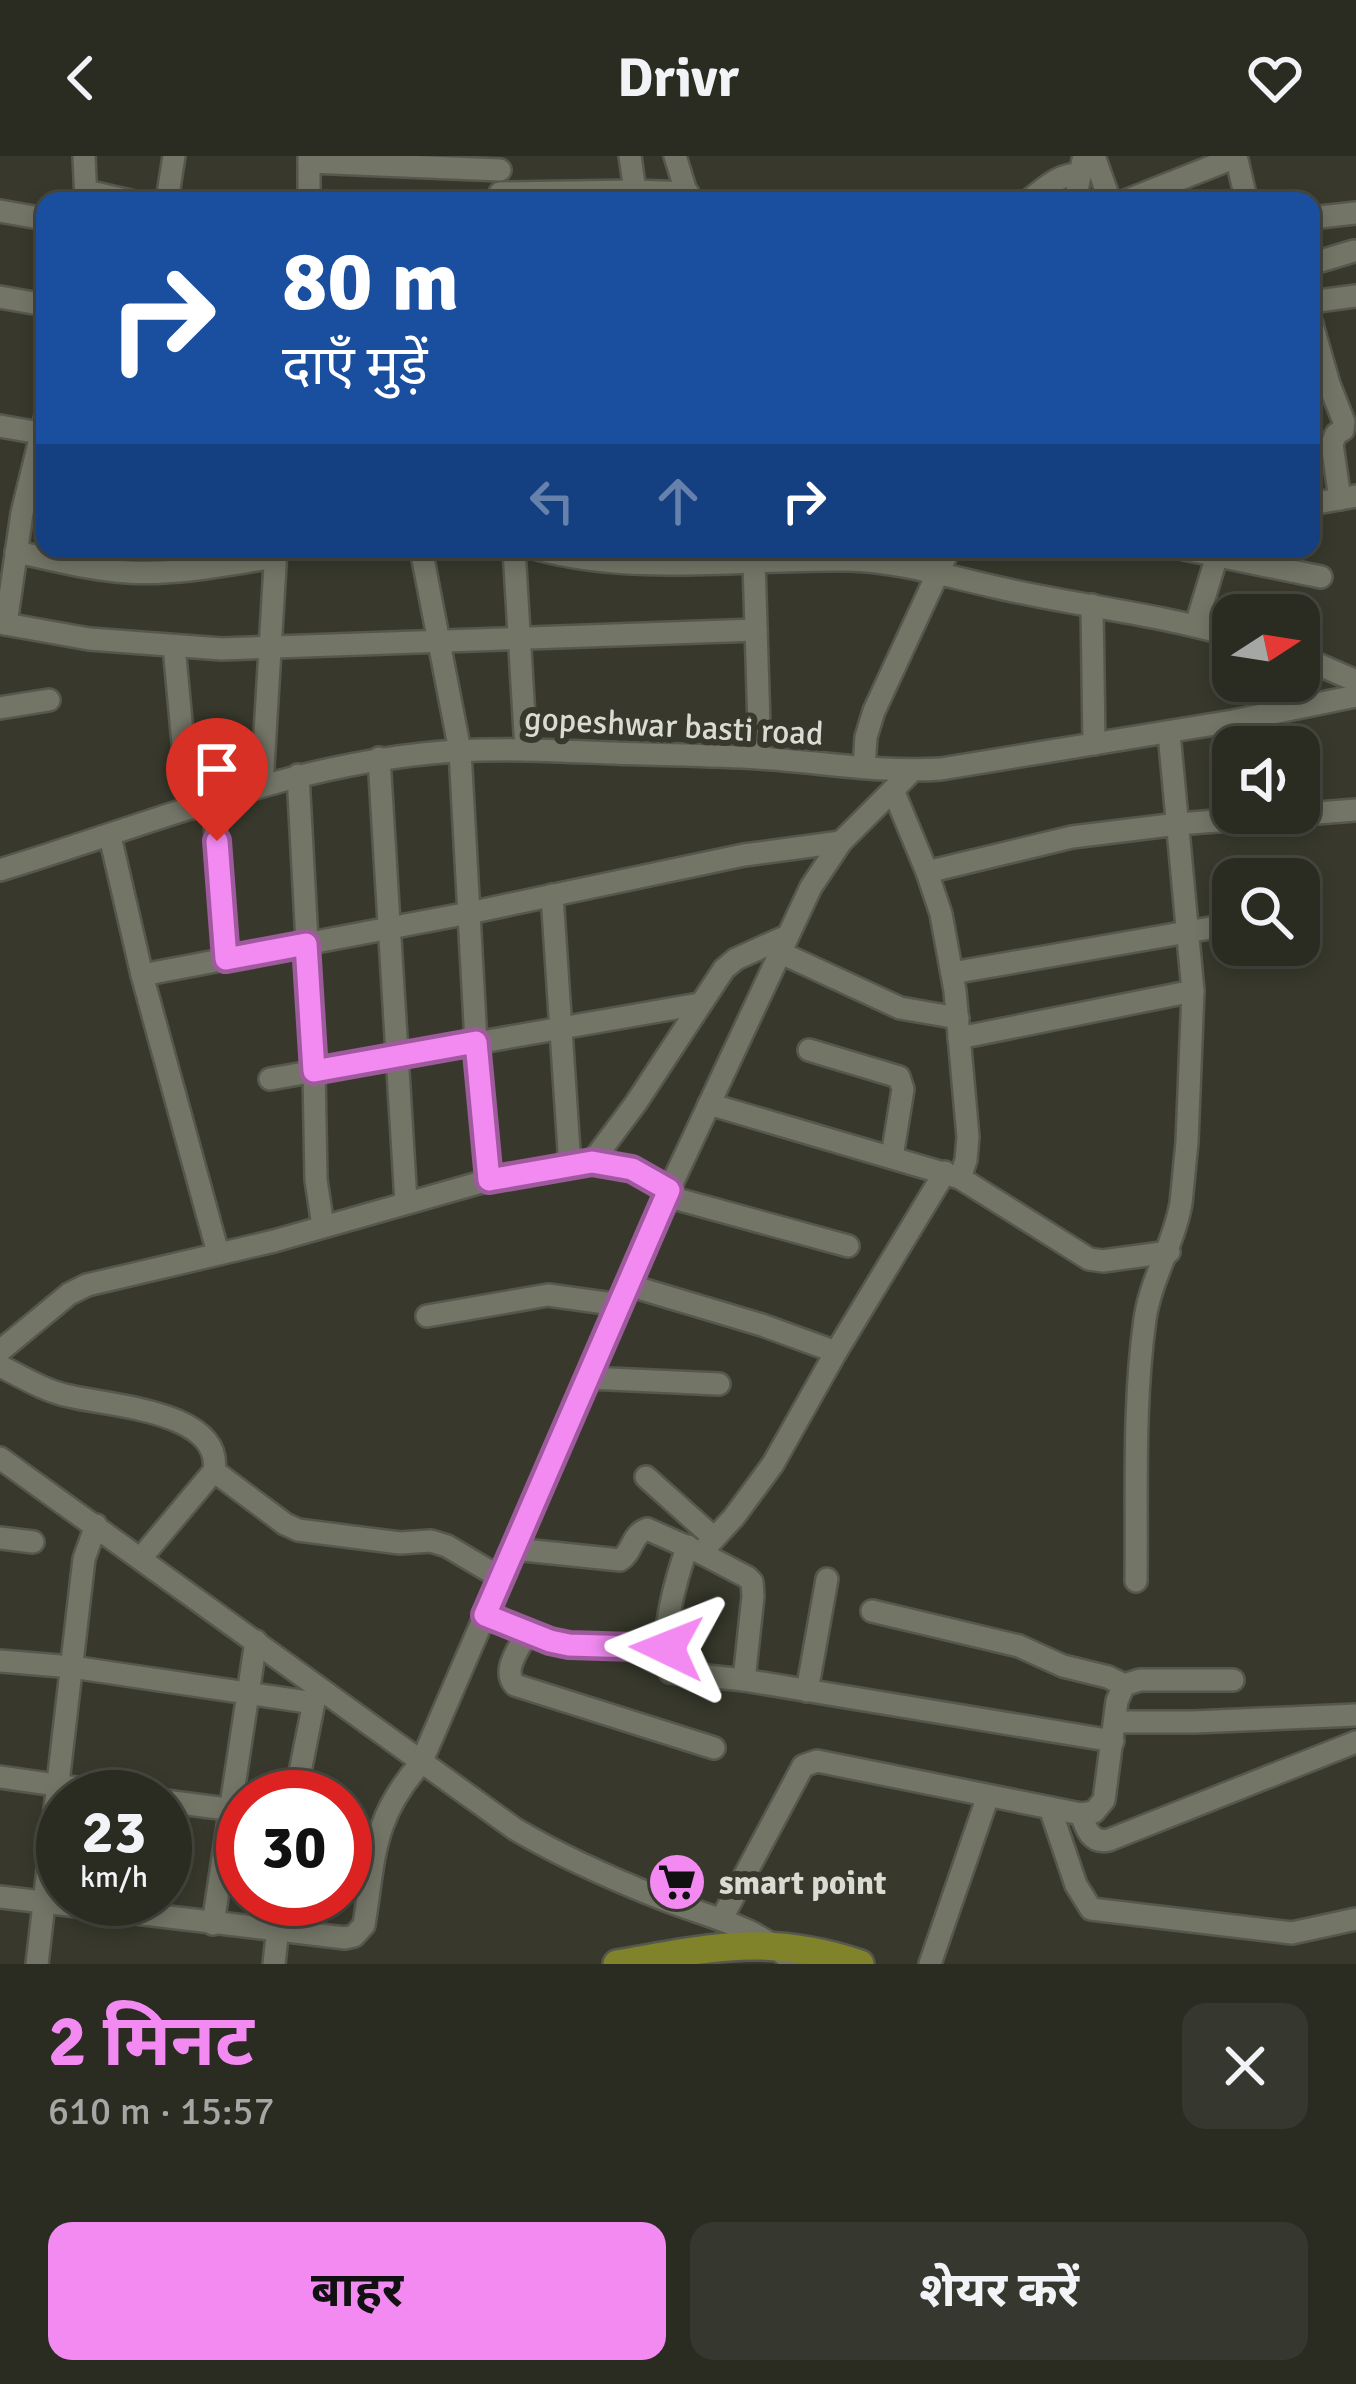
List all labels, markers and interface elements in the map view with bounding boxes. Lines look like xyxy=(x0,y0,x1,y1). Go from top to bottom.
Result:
icon: back xyxy=(48,45,114,111)
text: Drivr xyxy=(617,45,739,112)
icon: heart xyxy=(1242,45,1308,111)
text: 80 m xyxy=(282,230,459,334)
icon: right xyxy=(84,240,240,396)
text: दाएँ मुड़ें xyxy=(282,333,428,400)
icon: left xyxy=(519,468,585,534)
icon: ahead xyxy=(645,468,711,534)
icon: right xyxy=(771,468,837,534)
north arrow xyxy=(1212,594,1320,702)
map controls xyxy=(1212,594,1320,966)
street label: gopeshwar basti road xyxy=(523,698,825,755)
pin xyxy=(166,718,268,841)
button: sound xyxy=(1212,726,1320,834)
icon: arrive xyxy=(184,736,250,802)
button: search xyxy=(1212,858,1320,966)
position arrow xyxy=(604,1585,730,1711)
speed limit sign: 30 xyxy=(216,1770,372,1926)
text: 23 xyxy=(82,1796,146,1870)
supermarket icon: smart point xyxy=(646,1851,708,1913)
text: km/h xyxy=(80,1859,148,1896)
place label: smart point xyxy=(719,1863,886,1904)
text: 2 मिनट xyxy=(48,1997,254,2086)
button: close xyxy=(1182,2003,1308,2129)
text: 610 m · 15:57 xyxy=(48,2087,275,2135)
button: बाहर xyxy=(48,2222,666,2360)
button: शेयर करें xyxy=(690,2222,1308,2360)

